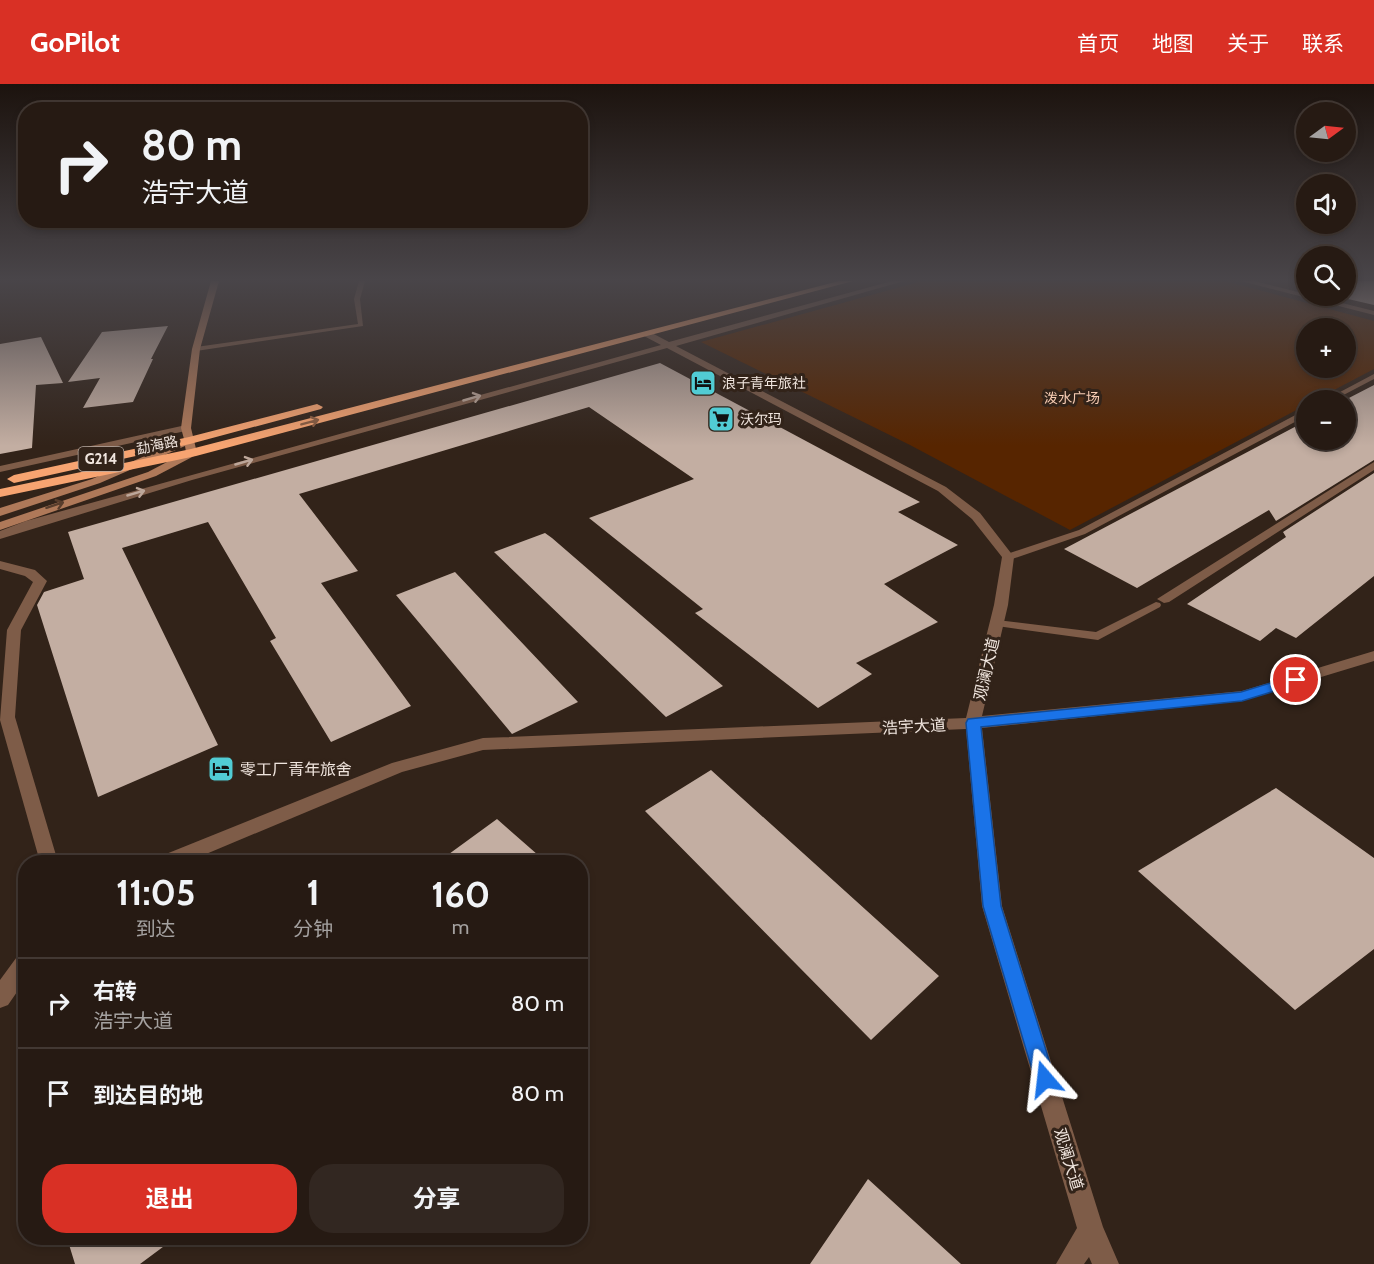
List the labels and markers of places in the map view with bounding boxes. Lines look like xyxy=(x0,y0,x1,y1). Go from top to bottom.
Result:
hotel icon: 浪子青年旅社 xyxy=(688,368,718,398)
place label: 浪子青年旅社 xyxy=(722,374,806,392)
supermarket icon: 沃尔玛 xyxy=(706,404,736,434)
place label: 沃尔玛 xyxy=(740,410,782,428)
pin xyxy=(1270,654,1321,705)
hotel icon: 零工厂青年旅舍 xyxy=(206,754,236,784)
place label: 零工厂青年旅舍 xyxy=(240,760,352,779)

